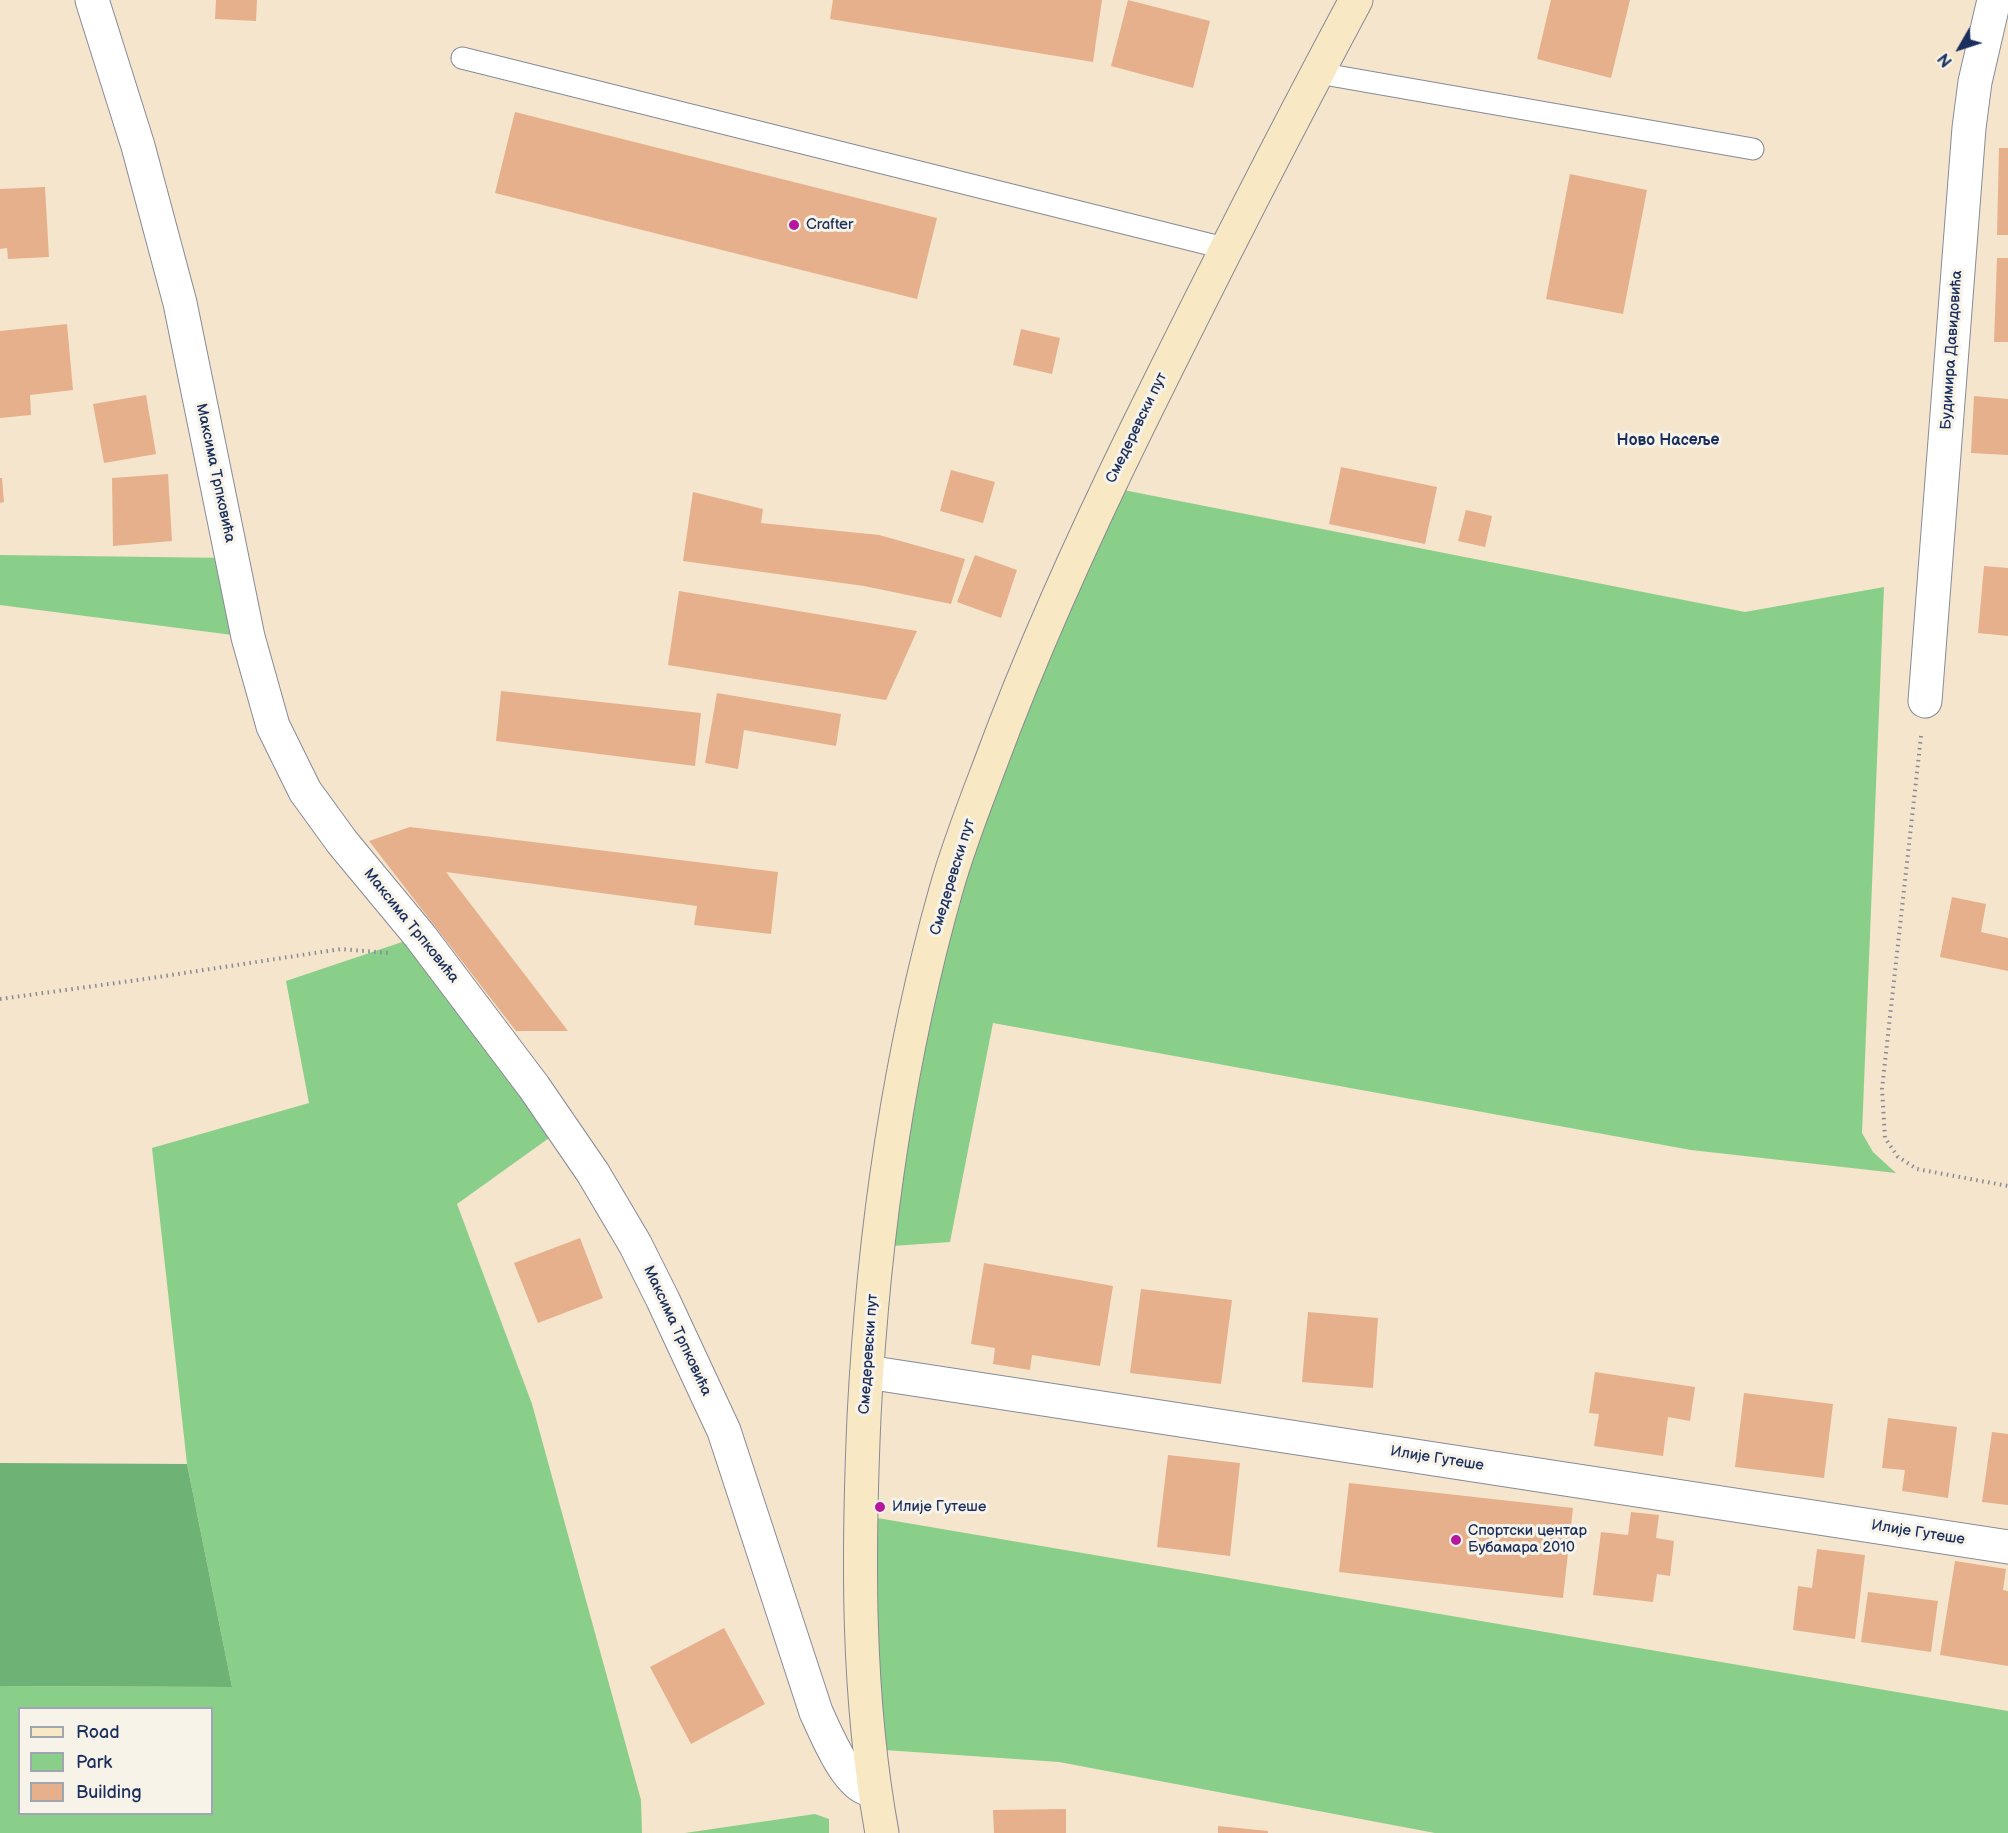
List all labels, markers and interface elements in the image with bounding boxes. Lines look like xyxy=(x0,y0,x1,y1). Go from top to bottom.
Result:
north arrow xyxy=(1930,18,1990,78)
text: N xyxy=(1934,49,1957,70)
place label: Crafter xyxy=(806,216,853,234)
marker: Crafter xyxy=(787,218,801,232)
street label: Будимира Давидовића xyxy=(1937,270,1967,430)
street label: Смедеревски пут xyxy=(1102,370,1172,486)
street label: Максима Трпковића xyxy=(191,402,239,544)
district label: Ново Насеље xyxy=(1617,431,1719,451)
street label: Смедеревски пут xyxy=(927,817,979,937)
street label: Максима Трпковића xyxy=(359,865,463,987)
street label: Максима Трпковића xyxy=(639,1263,715,1399)
street label: Смедеревски пут xyxy=(856,1293,882,1415)
street label: Илије Гутеше xyxy=(1389,1443,1485,1475)
place label: Илије Гутеше xyxy=(892,1498,986,1516)
marker: Илије Гутеше xyxy=(873,1500,887,1514)
street label: Илије Гутеше xyxy=(1870,1517,1966,1549)
place label: Спортски центар Бубамара 2010 xyxy=(1468,1522,1587,1557)
marker: Спортски центар Бубамара 2010 xyxy=(1449,1533,1463,1547)
legend xyxy=(18,1707,213,1815)
text: Road xyxy=(76,1722,120,1743)
text: Park xyxy=(76,1752,112,1773)
text: Building xyxy=(76,1782,142,1803)

